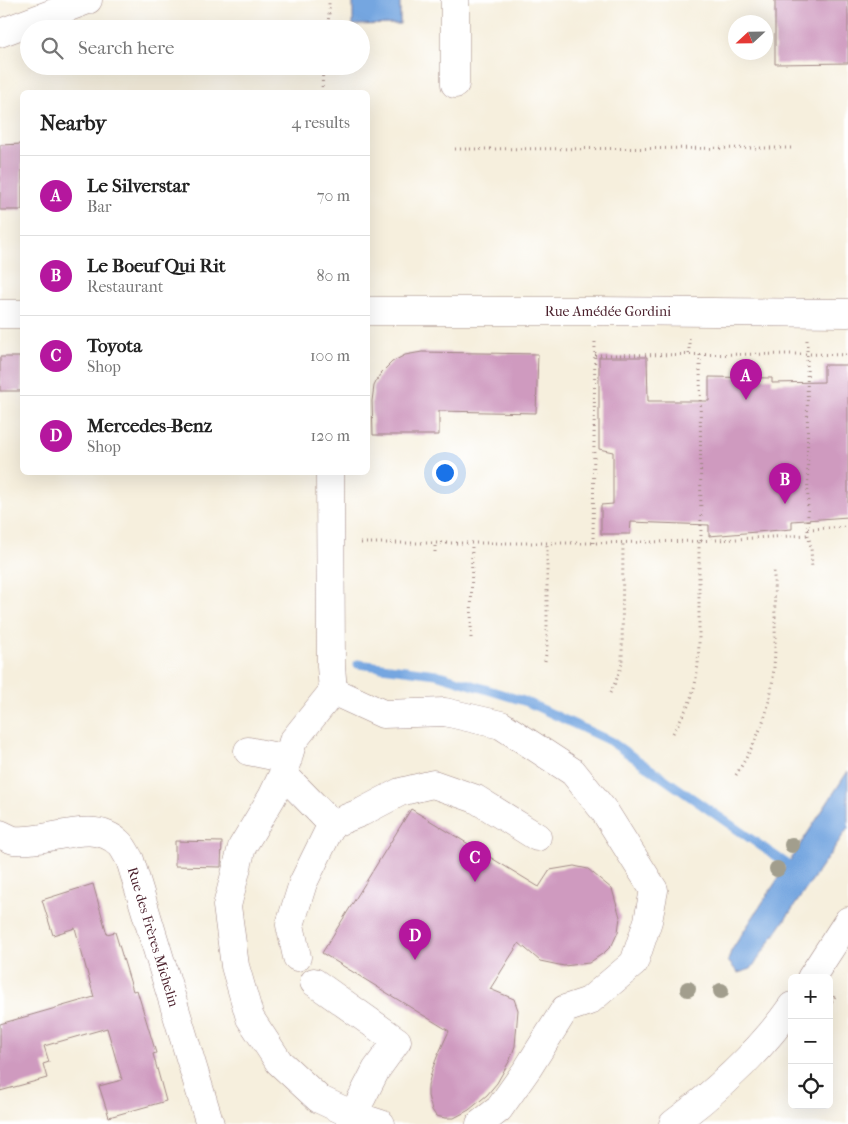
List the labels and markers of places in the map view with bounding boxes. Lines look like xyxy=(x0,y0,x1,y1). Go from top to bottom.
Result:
pin: A xyxy=(730,359,762,400)
pin: B xyxy=(769,463,801,504)
pin: C xyxy=(459,841,491,882)
pin: D xyxy=(399,919,431,960)

